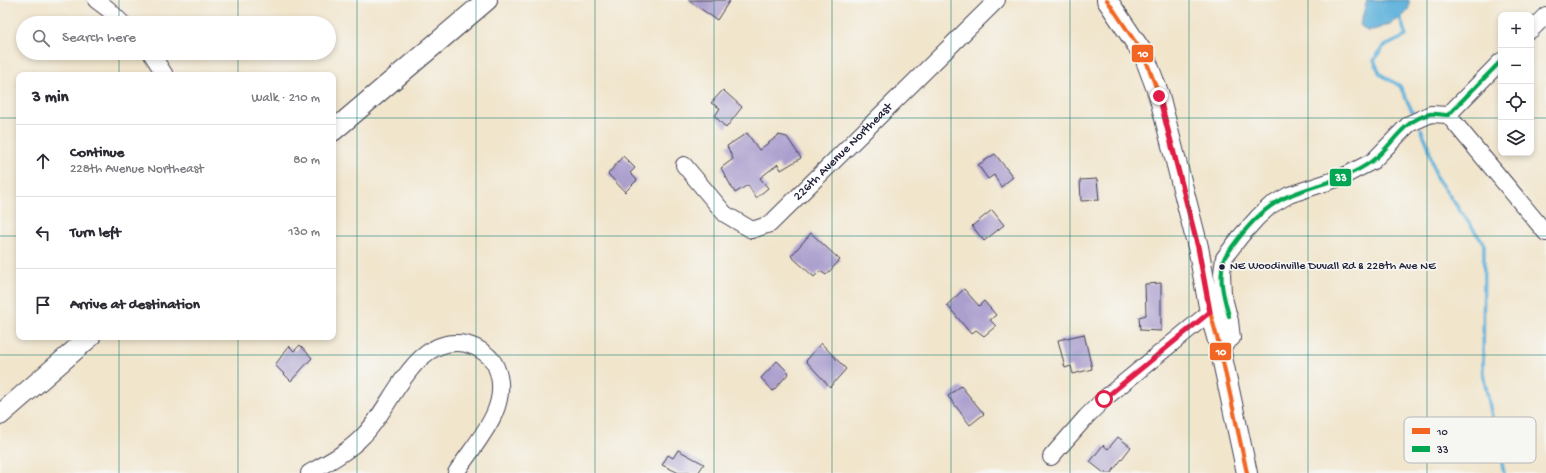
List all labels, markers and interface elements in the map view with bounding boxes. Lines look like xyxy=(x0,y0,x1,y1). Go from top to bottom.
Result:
map controls xyxy=(1498,12,1534,156)
button: + xyxy=(1498,12,1534,48)
search box xyxy=(16,16,336,60)
icon: search xyxy=(30,27,52,49)
text: Search here xyxy=(62,29,136,47)
line badge: 10 xyxy=(1131,44,1154,63)
button: − xyxy=(1498,48,1534,84)
text: 10 xyxy=(1137,49,1149,61)
button: locate xyxy=(1498,84,1534,120)
route end xyxy=(1150,87,1168,105)
text: 3 min xyxy=(32,88,69,108)
text: Walk · 210 m xyxy=(252,91,320,106)
street label: 226th Avenue Northeast xyxy=(790,99,897,204)
button: layers xyxy=(1498,120,1534,156)
text: Continue xyxy=(70,144,124,162)
icon: ahead xyxy=(32,150,54,172)
text: 80 m xyxy=(293,153,320,168)
text: 228th Avenue Northeast xyxy=(70,162,204,177)
line badge: 33 xyxy=(1329,168,1352,187)
text: 33 xyxy=(1334,173,1347,185)
icon: left xyxy=(32,222,54,244)
text: Turn left xyxy=(70,224,121,242)
text: 130 m xyxy=(288,225,320,240)
place label: NE Woodinville Duvall Rd & 228th Ave NE xyxy=(1230,260,1436,274)
marker: NE Woodinville Duvall Rd & 228th Ave NE xyxy=(1217,262,1227,272)
icon: arrive xyxy=(32,294,54,316)
text: Arrive at destination xyxy=(70,296,200,314)
line badge: 10 xyxy=(1209,342,1232,361)
text: 10 xyxy=(1215,347,1227,359)
route start xyxy=(1095,390,1113,408)
legend xyxy=(1404,417,1536,463)
text: 10 xyxy=(1436,427,1448,439)
text: 33 xyxy=(1436,445,1449,457)

